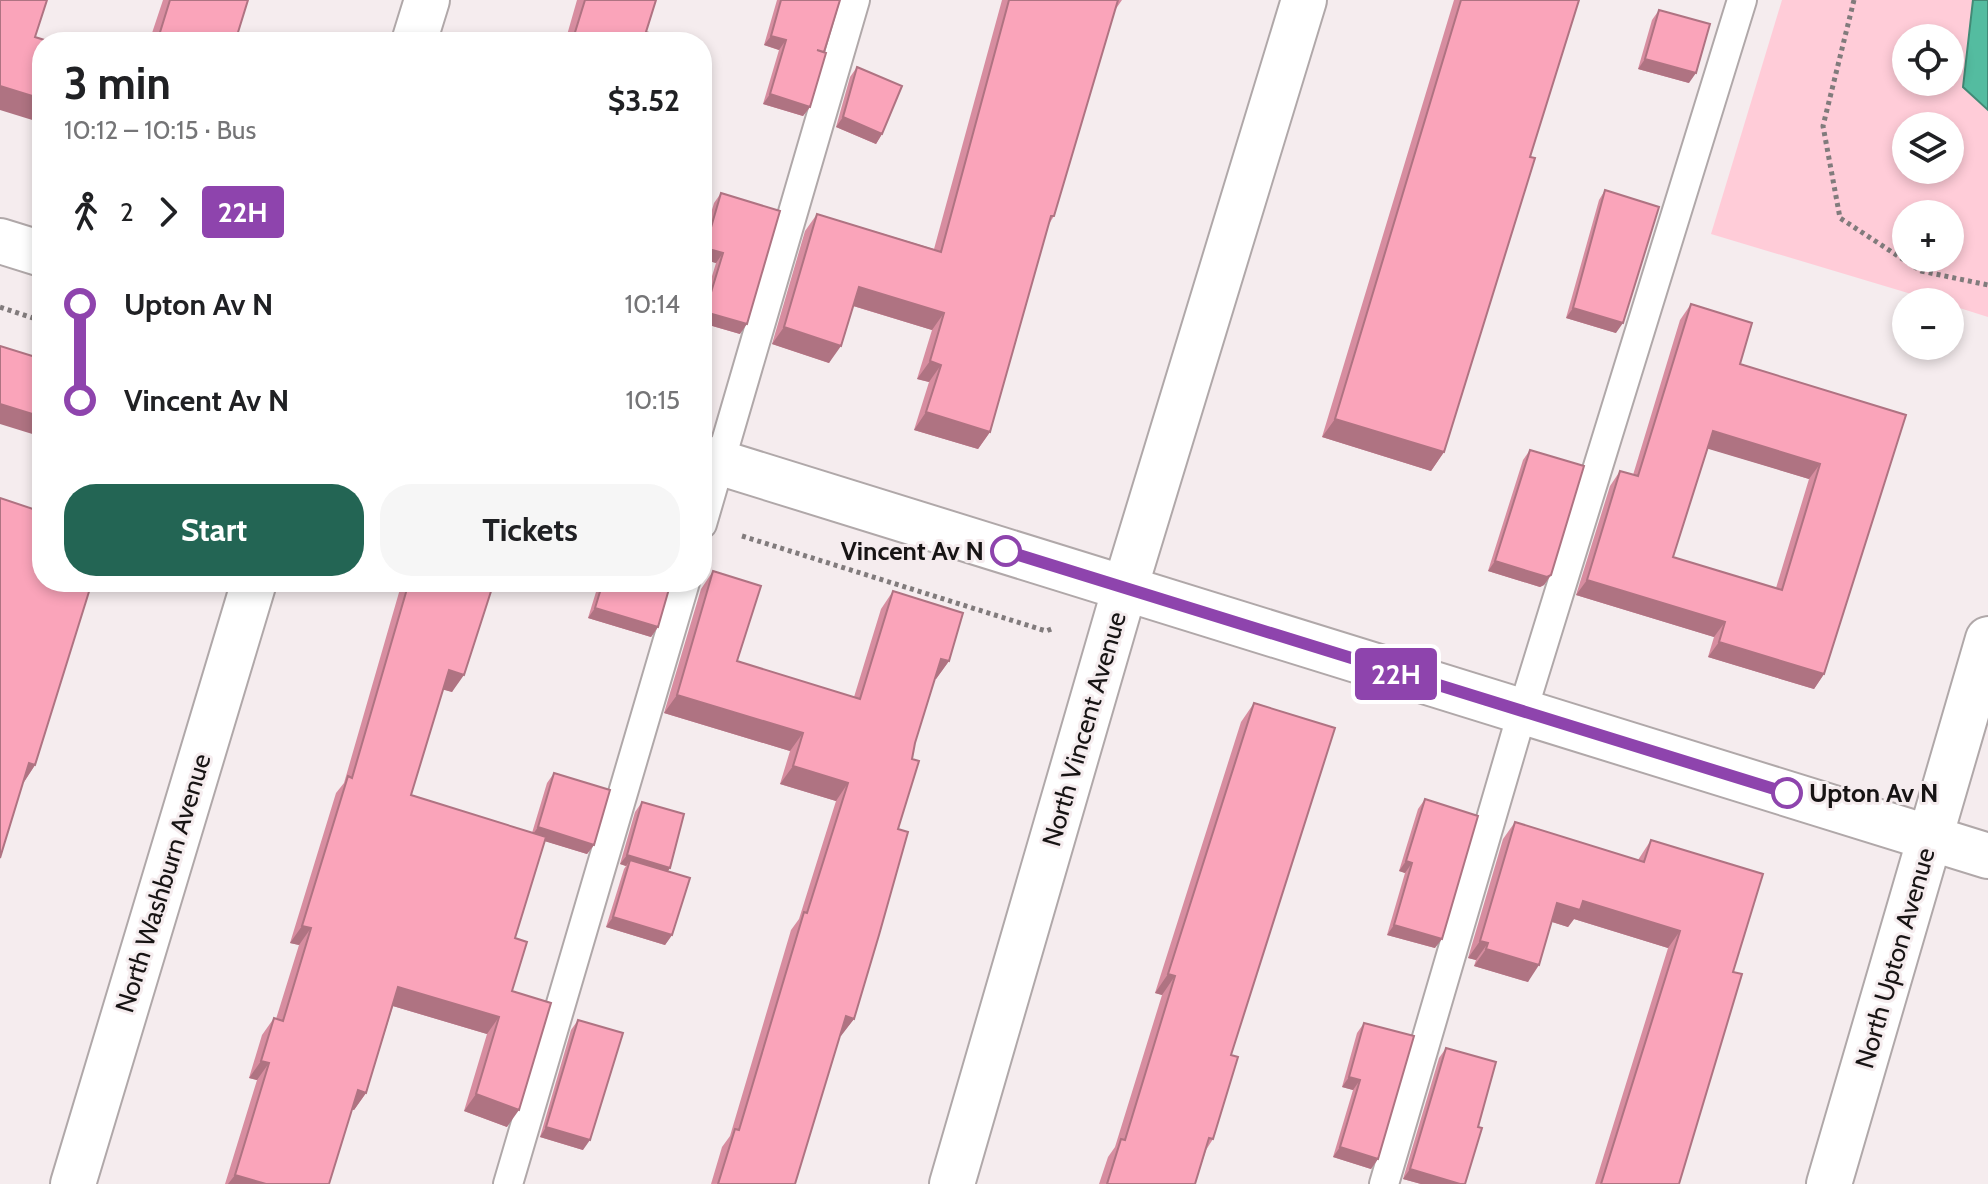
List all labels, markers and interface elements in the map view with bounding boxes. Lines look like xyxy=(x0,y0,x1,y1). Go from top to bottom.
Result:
map controls xyxy=(1892,24,1964,360)
button: locate xyxy=(1892,24,1964,96)
text: 3 min xyxy=(64,57,171,110)
text: $3.52 xyxy=(608,82,680,119)
button: layers xyxy=(1892,112,1964,184)
text: 10:12 – 10:15 · Bus xyxy=(64,114,256,146)
icon: walk xyxy=(64,190,108,234)
icon: forward xyxy=(146,190,190,234)
text: 22H xyxy=(218,195,268,229)
text: 2 xyxy=(120,196,134,228)
button: + xyxy=(1892,200,1964,272)
text: Upton Av N xyxy=(124,286,273,323)
text: 10:14 xyxy=(624,288,680,320)
button: − xyxy=(1892,288,1964,360)
text: Vincent Av N xyxy=(124,382,289,419)
text: 10:15 xyxy=(625,384,680,416)
button: Start xyxy=(64,484,364,576)
button: Tickets xyxy=(380,484,680,576)
place label: Vincent Av N xyxy=(841,535,984,567)
marker: Vincent Av N xyxy=(991,536,1021,566)
street label: North Vincent Avenue xyxy=(1035,608,1133,850)
line badge: 22H xyxy=(1350,648,1442,700)
text: 22H xyxy=(1371,657,1421,691)
street label: North Washburn Avenue xyxy=(108,750,218,1016)
place label: Upton Av N xyxy=(1809,777,1938,809)
marker: Upton Av N xyxy=(1772,778,1802,808)
street label: North Upton Avenue xyxy=(1848,844,1942,1072)

